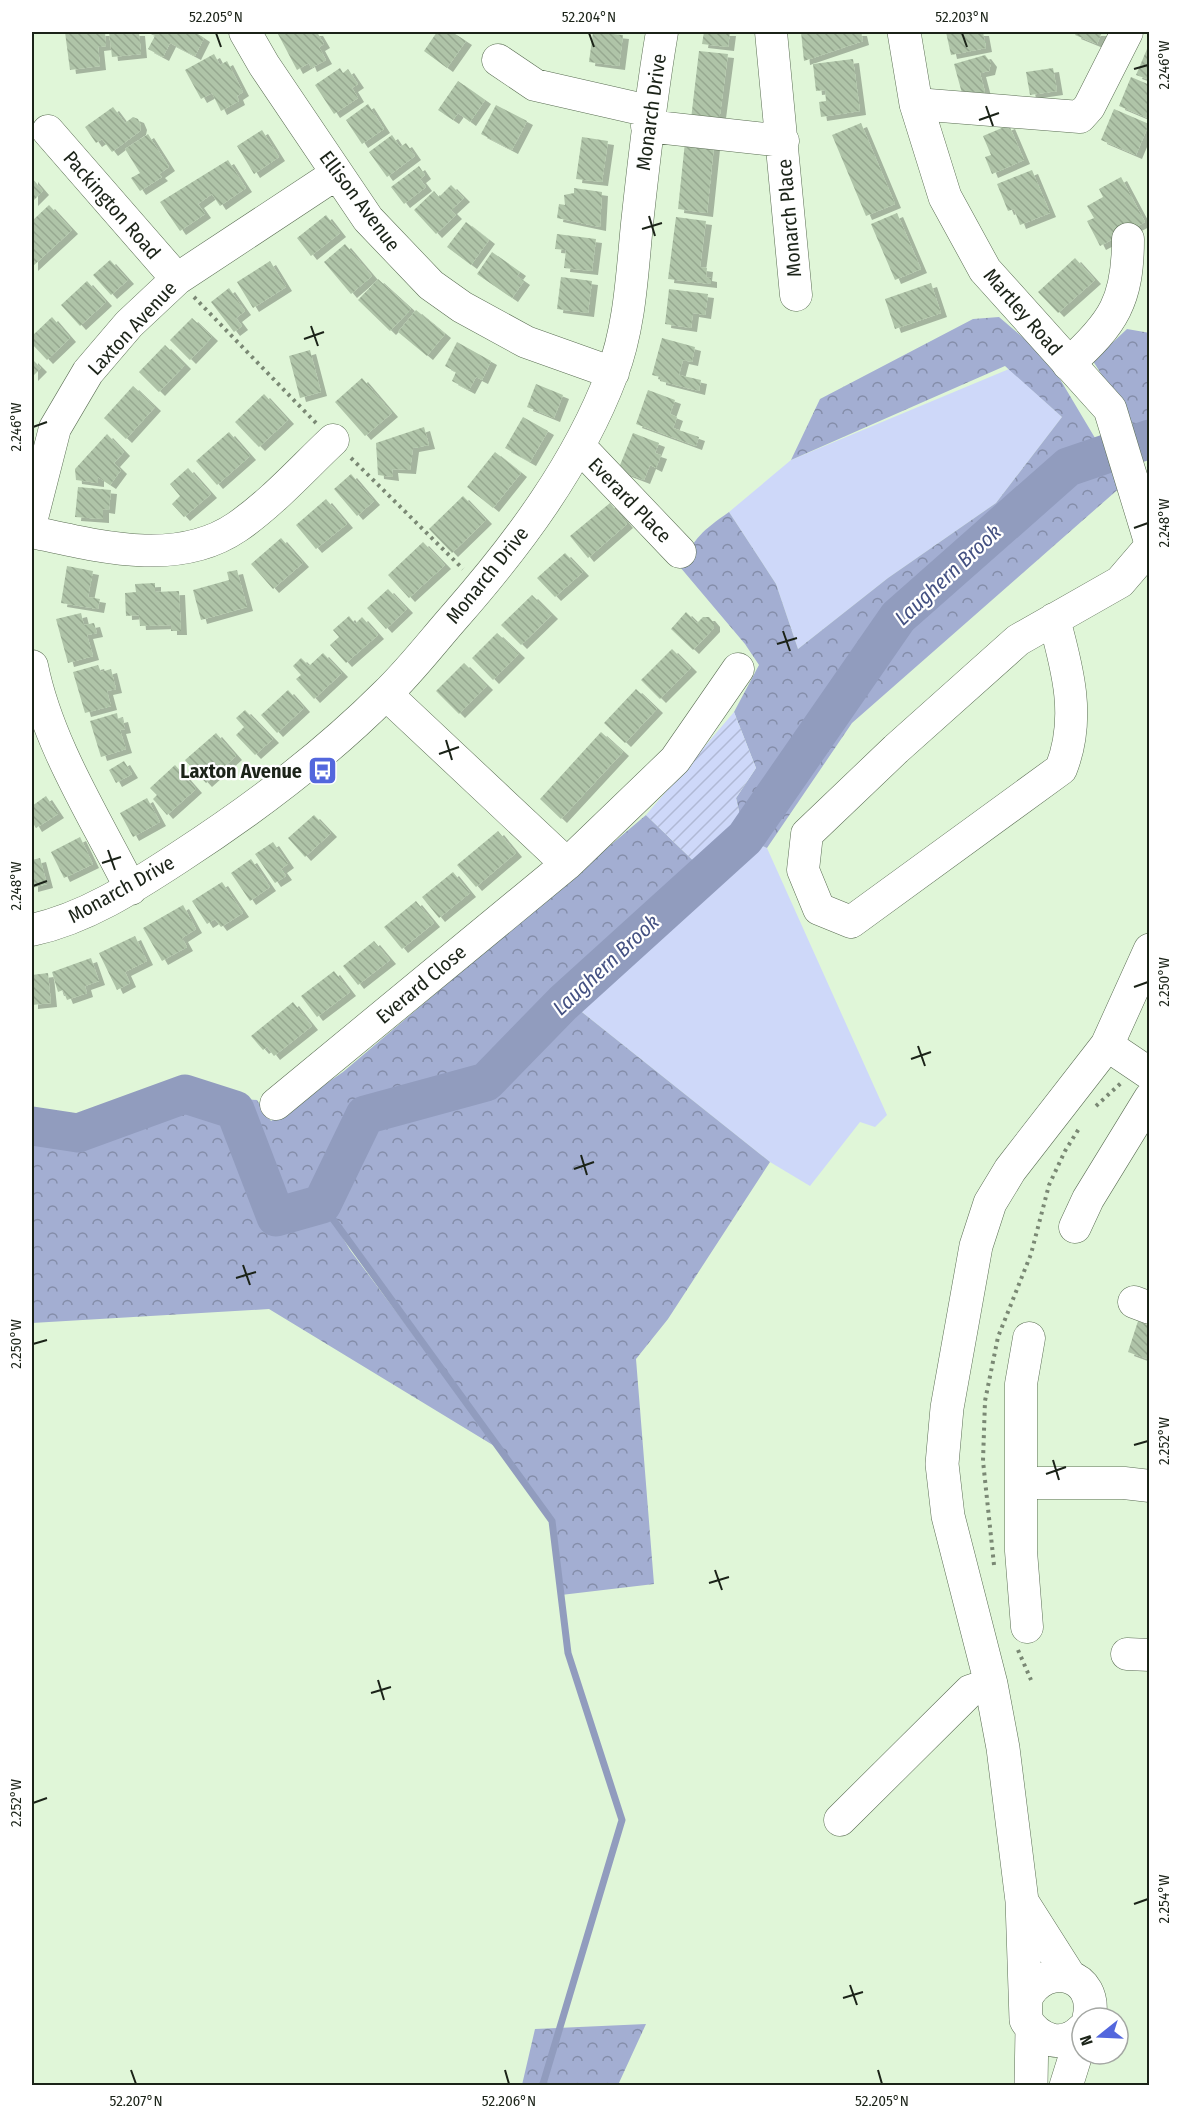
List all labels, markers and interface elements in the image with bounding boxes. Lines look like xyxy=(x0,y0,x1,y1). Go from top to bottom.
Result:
text: 52.205°N xyxy=(189,8,243,26)
text: 52.204°N xyxy=(562,8,616,26)
text: 52.203°N xyxy=(935,8,989,26)
text: 2.246°W xyxy=(1155,41,1173,89)
street label: Monarch Drive xyxy=(631,52,671,172)
street label: Packington Road xyxy=(58,146,166,264)
street label: Ellison Avenue xyxy=(315,146,405,256)
street label: Monarch Place xyxy=(772,158,806,278)
street label: Martley Road xyxy=(979,264,1067,360)
street label: Laxton Avenue xyxy=(83,276,181,380)
text: 2.246°W xyxy=(7,403,25,451)
street label: Everard Place xyxy=(584,452,676,548)
text: 2.248°W xyxy=(1155,498,1173,548)
water label: Laughern Brook xyxy=(889,519,1007,631)
street label: Monarch Drive xyxy=(441,522,533,628)
bus stop icon: Laxton Avenue xyxy=(307,755,339,787)
place label: Laxton Avenue xyxy=(180,759,302,783)
street label: Monarch Drive xyxy=(64,850,178,928)
text: 2.248°W xyxy=(7,861,25,911)
water label: Laughern Brook xyxy=(547,909,665,1021)
street label: Everard Close xyxy=(371,940,471,1028)
text: 2.250°W xyxy=(1155,957,1173,1007)
text: 2.250°W xyxy=(7,1319,25,1369)
text: 2.252°W xyxy=(1155,1417,1173,1465)
text: 2.252°W xyxy=(7,1779,25,1827)
text: 2.254°W xyxy=(1155,1875,1173,1923)
north arrow xyxy=(1070,2006,1130,2066)
text: N xyxy=(1076,2033,1097,2048)
text: 52.207°N xyxy=(109,2092,163,2110)
text: 52.206°N xyxy=(482,2092,536,2110)
text: 52.205°N xyxy=(855,2092,909,2110)

